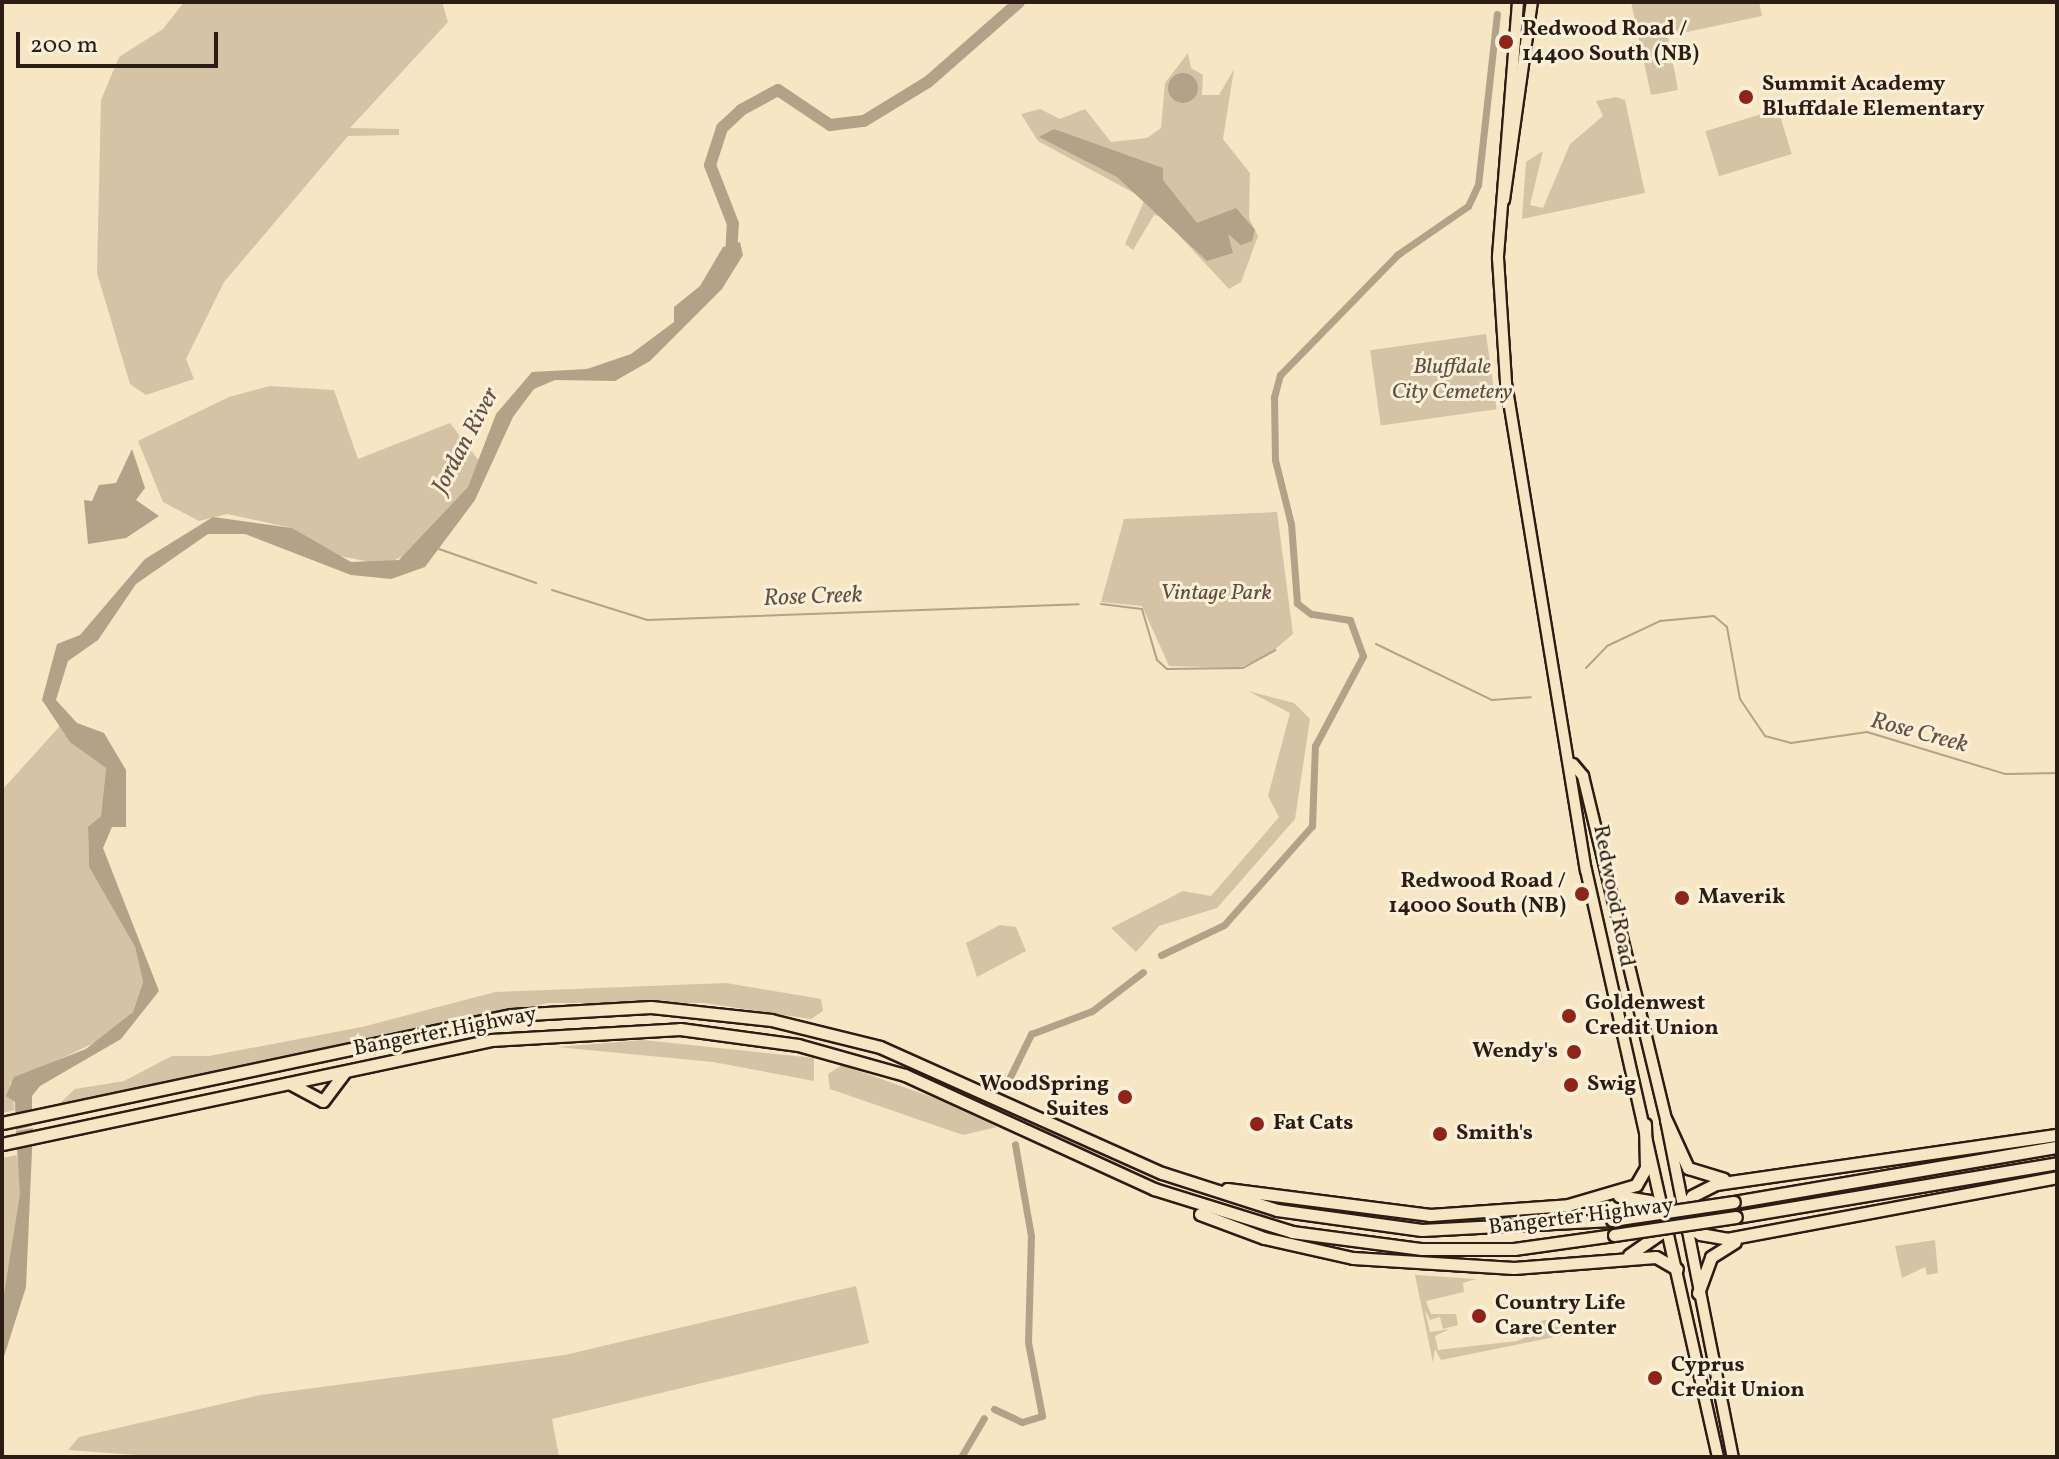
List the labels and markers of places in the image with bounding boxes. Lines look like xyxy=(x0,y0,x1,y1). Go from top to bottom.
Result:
place label: Redwood Road / 14400 South (NB) xyxy=(1522,16,1699,68)
marker: Redwood Road / 14400 South (NB) xyxy=(1497,33,1515,51)
place label: Summit Academy Bluffdale Elementary xyxy=(1762,71,1985,122)
marker: Summit Academy Bluffdale Elementary xyxy=(1737,88,1755,106)
place label: Redwood Road / 14000 South (NB) xyxy=(1389,868,1566,920)
marker: Redwood Road / 14000 South (NB) xyxy=(1573,885,1591,903)
place label: Maverik xyxy=(1698,885,1785,911)
marker: Maverik xyxy=(1673,889,1691,907)
place label: Goldenwest Credit Union xyxy=(1585,990,1719,1042)
marker: Goldenwest Credit Union xyxy=(1560,1007,1578,1025)
place label: Wendy's xyxy=(1472,1039,1558,1065)
marker: Wendy's xyxy=(1565,1043,1583,1061)
place label: WoodSpring Suites xyxy=(979,1071,1109,1122)
place label: Swig xyxy=(1587,1072,1636,1098)
marker: Swig xyxy=(1562,1076,1580,1094)
marker: WoodSpring Suites xyxy=(1116,1088,1134,1106)
place label: Fat Cats xyxy=(1273,1111,1353,1137)
marker: Fat Cats xyxy=(1248,1115,1266,1133)
place label: Smith's xyxy=(1456,1121,1533,1147)
marker: Smith's xyxy=(1431,1125,1449,1143)
place label: Country Life Care Center xyxy=(1495,1290,1626,1342)
marker: Country Life Care Center xyxy=(1470,1307,1488,1325)
place label: Cyprus Credit Union xyxy=(1671,1352,1805,1404)
marker: Cyprus Credit Union xyxy=(1646,1369,1664,1387)

